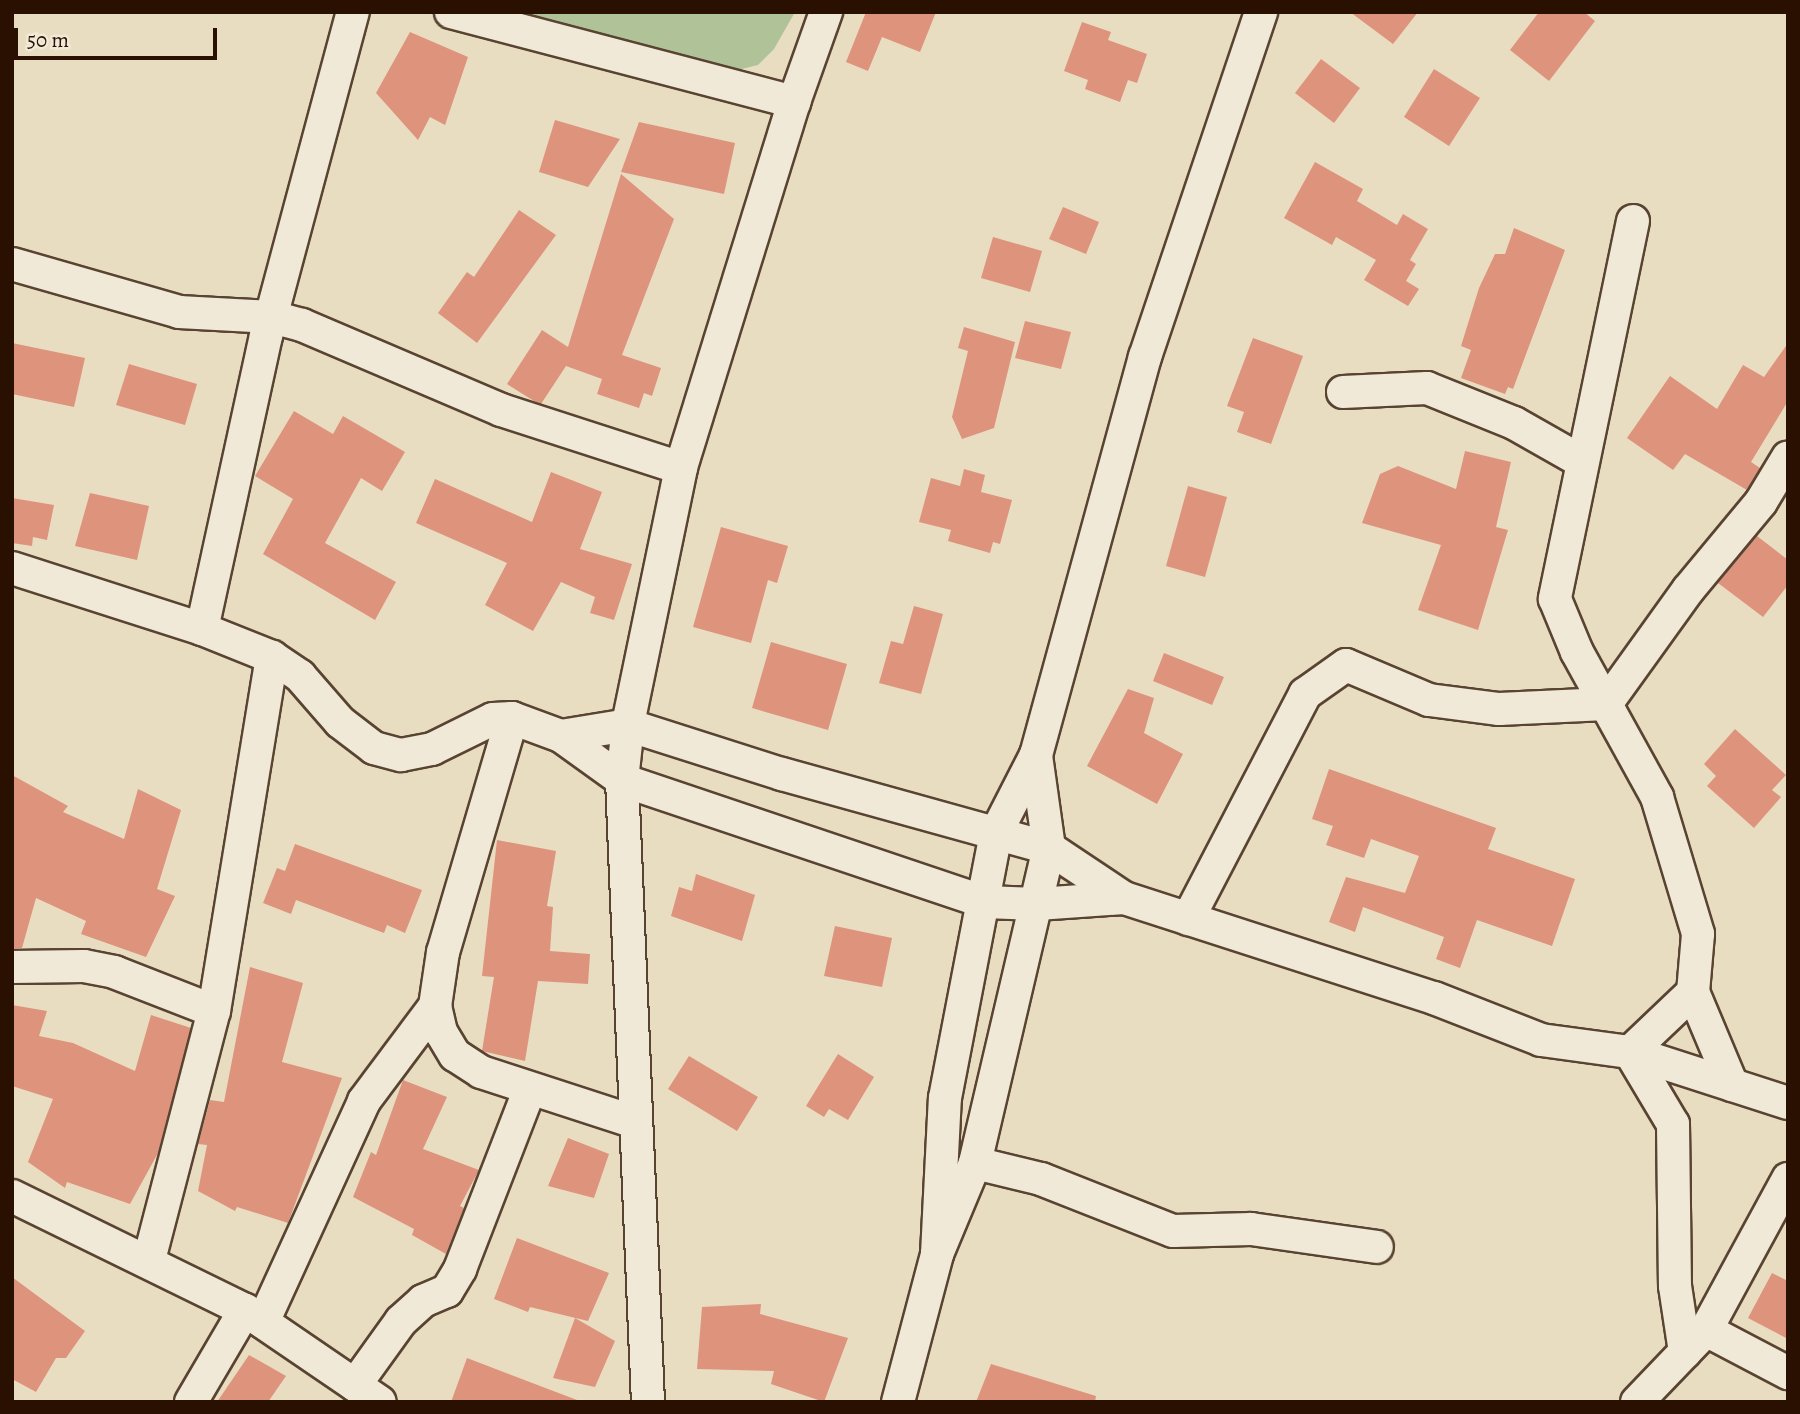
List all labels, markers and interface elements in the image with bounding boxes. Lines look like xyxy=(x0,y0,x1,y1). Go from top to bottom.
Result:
scale bar xyxy=(18,14,220,58)
text: 50 m xyxy=(27,26,69,54)

